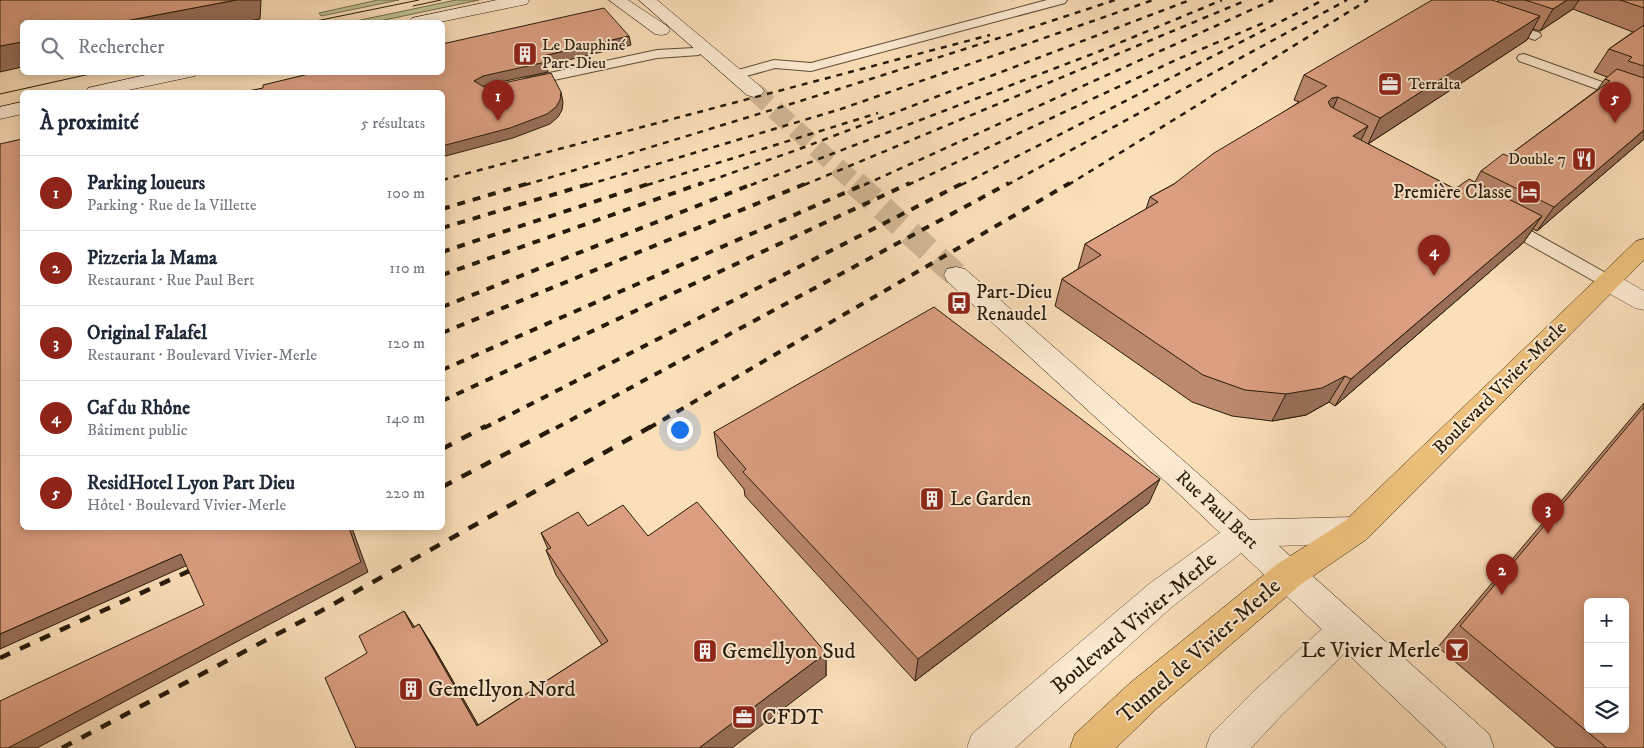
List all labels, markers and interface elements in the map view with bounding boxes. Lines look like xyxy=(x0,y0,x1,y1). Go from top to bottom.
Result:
search box xyxy=(20,20,445,75)
icon: search xyxy=(38,34,66,62)
place label: Le Dauphiné Part-Dieu xyxy=(542,35,626,73)
text: Rechercher xyxy=(78,36,164,59)
building icon: Le Dauphiné Part-Dieu xyxy=(512,41,538,67)
office icon: Terralta xyxy=(1377,71,1403,97)
place label: Terralta xyxy=(1408,74,1461,94)
pin: 1 xyxy=(482,80,514,121)
pin: 5 xyxy=(1599,82,1631,123)
text: À proximité xyxy=(40,110,139,136)
text: 5 résultats xyxy=(361,113,425,133)
restaurant icon: Double 7 xyxy=(1571,146,1597,172)
place label: Double 7 xyxy=(1508,149,1566,169)
text: Parking loueurs xyxy=(87,172,205,195)
hotel icon: Première Classe xyxy=(1516,179,1542,205)
place label: Première Classe xyxy=(1393,181,1512,204)
text: 1 xyxy=(53,183,59,203)
text: 100 m xyxy=(387,183,425,203)
text: Parking · Rue de la Villette xyxy=(87,195,257,215)
pin: 4 xyxy=(1418,235,1450,276)
text: Pizzeria la Mama xyxy=(87,247,217,270)
text: 2 xyxy=(52,258,60,278)
text: 110 m xyxy=(389,258,425,278)
text: Restaurant · Rue Paul Bert xyxy=(87,270,254,290)
place label: Part-Dieu Renaudel xyxy=(976,281,1052,326)
bus stop icon: Part-Dieu Renaudel xyxy=(946,290,972,316)
street label: Boulevard Vivier-Merle xyxy=(1429,316,1572,459)
text: Original Falafel xyxy=(87,322,207,345)
text: 3 xyxy=(53,333,59,353)
text: 120 m xyxy=(387,333,425,353)
text: Restaurant · Boulevard Vivier-Merle xyxy=(87,345,317,365)
text: Caf du Rhône xyxy=(87,397,190,420)
text: 4 xyxy=(51,408,61,428)
text: 140 m xyxy=(386,408,425,428)
your location xyxy=(667,417,693,443)
text: Bâtiment public xyxy=(87,420,188,440)
street label: Rue Paul Bert xyxy=(1171,466,1263,554)
text: ResidHotel Lyon Part Dieu xyxy=(87,472,295,495)
text: 5 xyxy=(52,483,60,503)
text: 220 m xyxy=(385,483,425,503)
building icon: Le Garden xyxy=(919,486,945,512)
place label: Le Garden xyxy=(950,488,1031,511)
pin: 3 xyxy=(1532,493,1564,534)
text: Hôtel · Boulevard Vivier-Merle xyxy=(87,495,286,515)
street label: Boulevard Vivier-Merle xyxy=(1046,546,1222,700)
pin: 2 xyxy=(1486,554,1518,595)
street label: Tunnel de Vivier-Merle xyxy=(1112,573,1286,729)
map controls xyxy=(1584,598,1629,733)
button: + xyxy=(1584,598,1629,643)
place label: Le Vivier Merle xyxy=(1301,637,1440,664)
bar icon: Le Vivier Merle xyxy=(1444,637,1470,663)
building icon: Gemellyon Sud xyxy=(692,638,718,664)
place label: Gemellyon Sud xyxy=(722,638,855,665)
button: − xyxy=(1584,643,1629,688)
building icon: Gemellyon Nord xyxy=(398,676,424,702)
place label: Gemellyon Nord xyxy=(428,676,576,703)
button: layers xyxy=(1584,688,1629,733)
office icon: CFDT xyxy=(731,704,757,730)
place label: CFDT xyxy=(762,704,824,731)

